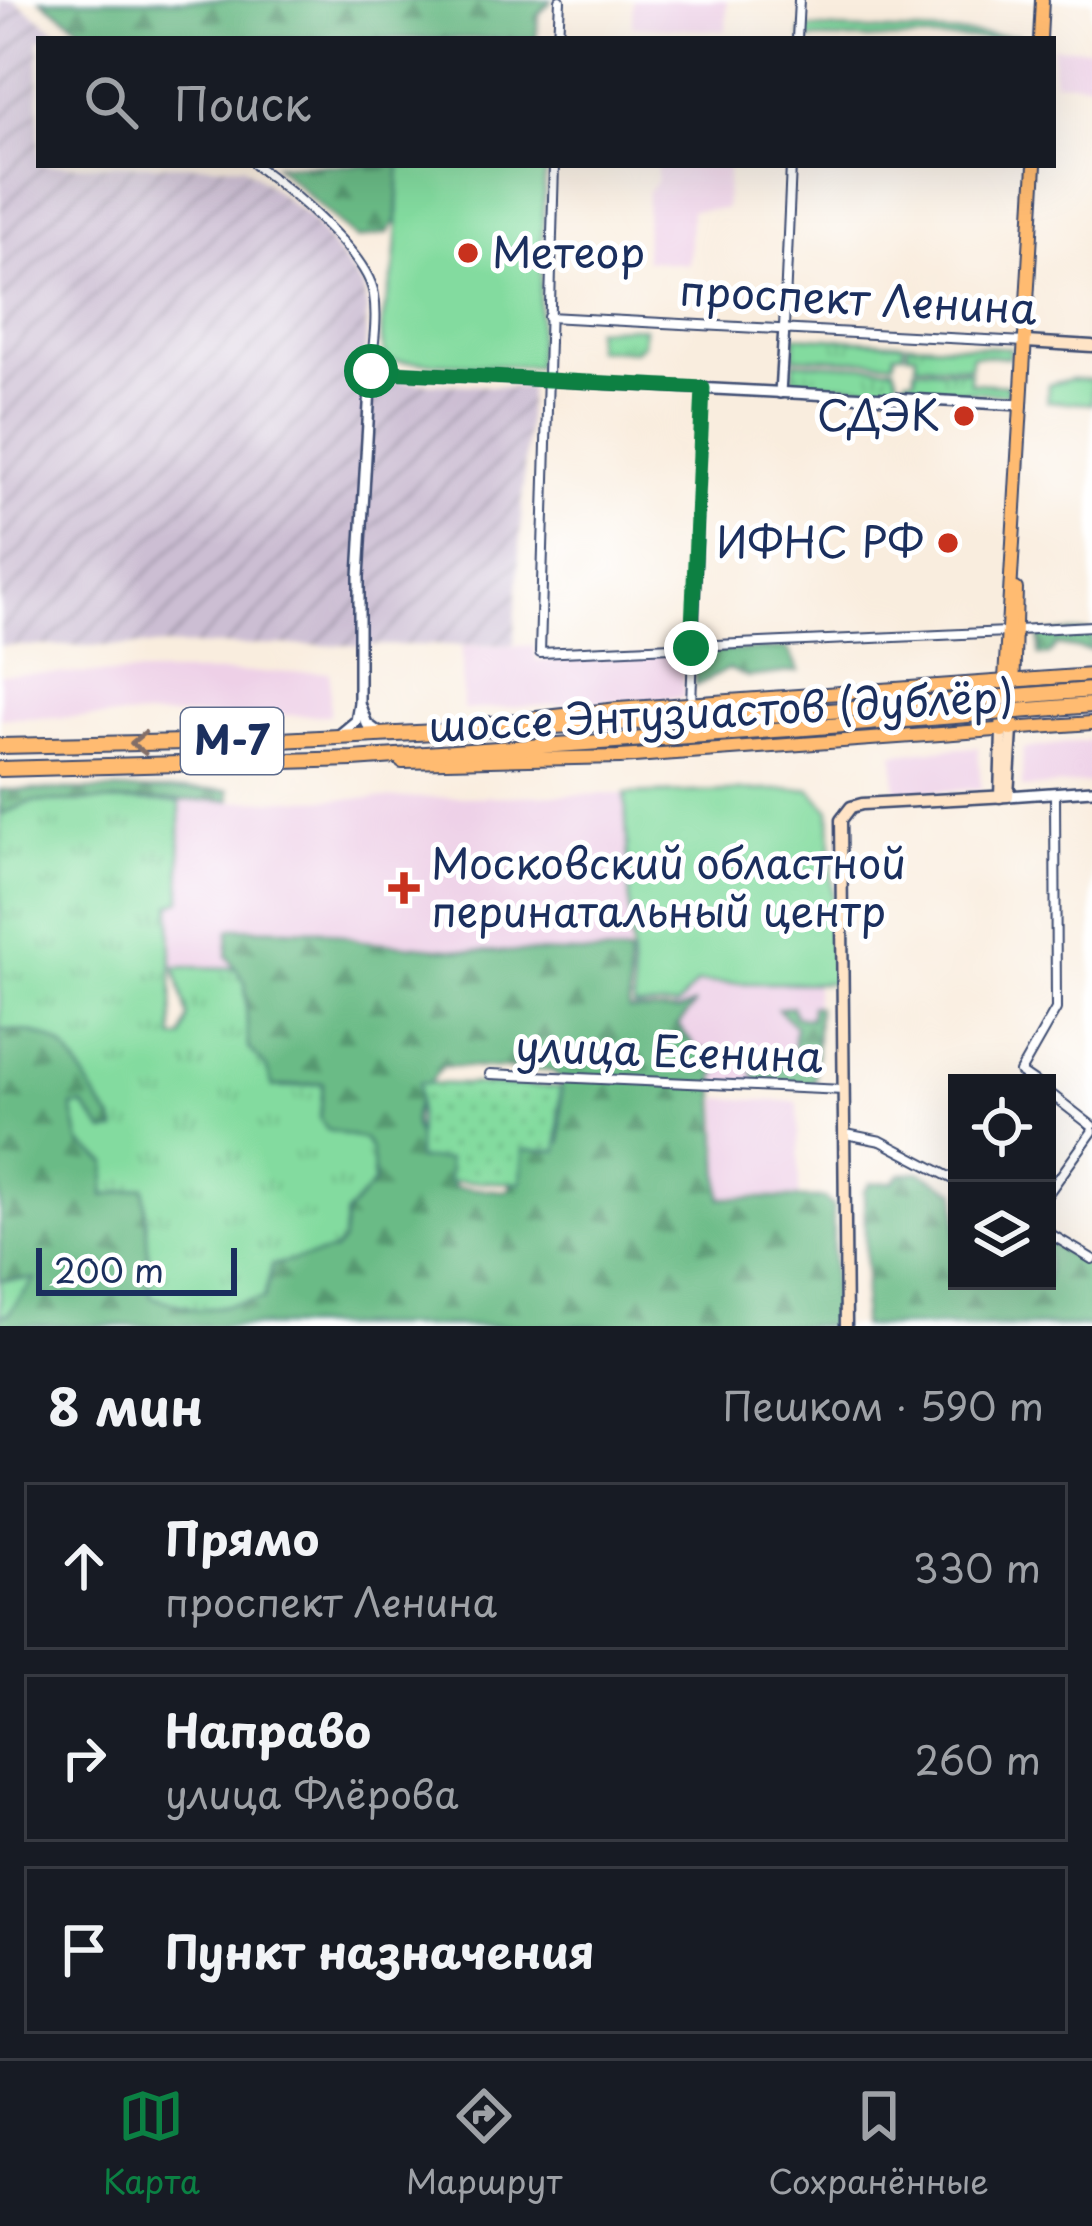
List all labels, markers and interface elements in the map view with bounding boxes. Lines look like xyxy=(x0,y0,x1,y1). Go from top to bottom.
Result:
search box xyxy=(36,36,1056,168)
text: Поиск xyxy=(174,68,311,136)
icon: search xyxy=(78,69,144,135)
place label: Метеор xyxy=(492,219,645,282)
marker: Метеор xyxy=(455,240,481,266)
street label: проспект Ленина xyxy=(678,257,1039,338)
route start xyxy=(344,344,398,398)
place label: СДЭК xyxy=(817,382,940,445)
marker: СДЭК xyxy=(951,403,977,429)
place label: ИФНС РФ xyxy=(716,509,924,572)
marker: ИФНС РФ xyxy=(935,530,961,556)
route end xyxy=(664,621,718,675)
street label: шоссе Энтузиастов (дублёр) xyxy=(427,663,1015,756)
road number: М-7 xyxy=(181,708,283,774)
one-way arrow xyxy=(129,730,148,756)
place label: Московский областной перинатальный центр xyxy=(431,830,906,941)
marker: Московский областной перинатальный центр xyxy=(388,872,420,904)
street label: улица Есенина xyxy=(514,1013,825,1086)
map controls xyxy=(948,1074,1056,1290)
button: locate xyxy=(948,1074,1056,1182)
button: layers xyxy=(948,1182,1056,1290)
scale bar xyxy=(36,1242,237,1295)
text: 200 m xyxy=(54,1244,164,1294)
text: 8 мин xyxy=(48,1366,203,1443)
text: Пешком · 590 m xyxy=(722,1375,1044,1434)
text: Прямо xyxy=(165,1503,319,1571)
icon: ahead xyxy=(51,1533,117,1599)
text: 330 m xyxy=(913,1537,1041,1596)
text: проспект Ленина xyxy=(165,1571,497,1630)
text: Направо xyxy=(165,1695,371,1763)
icon: right xyxy=(51,1725,117,1791)
text: 260 m xyxy=(914,1729,1041,1788)
text: улица Флёрова xyxy=(165,1763,459,1822)
text: Пункт назначения xyxy=(165,1916,595,1984)
icon: arrive xyxy=(51,1917,117,1983)
tab: Карта xyxy=(103,2083,200,2205)
tab: Маршрут xyxy=(406,2083,562,2205)
tab: Сохранённые xyxy=(768,2083,989,2205)

